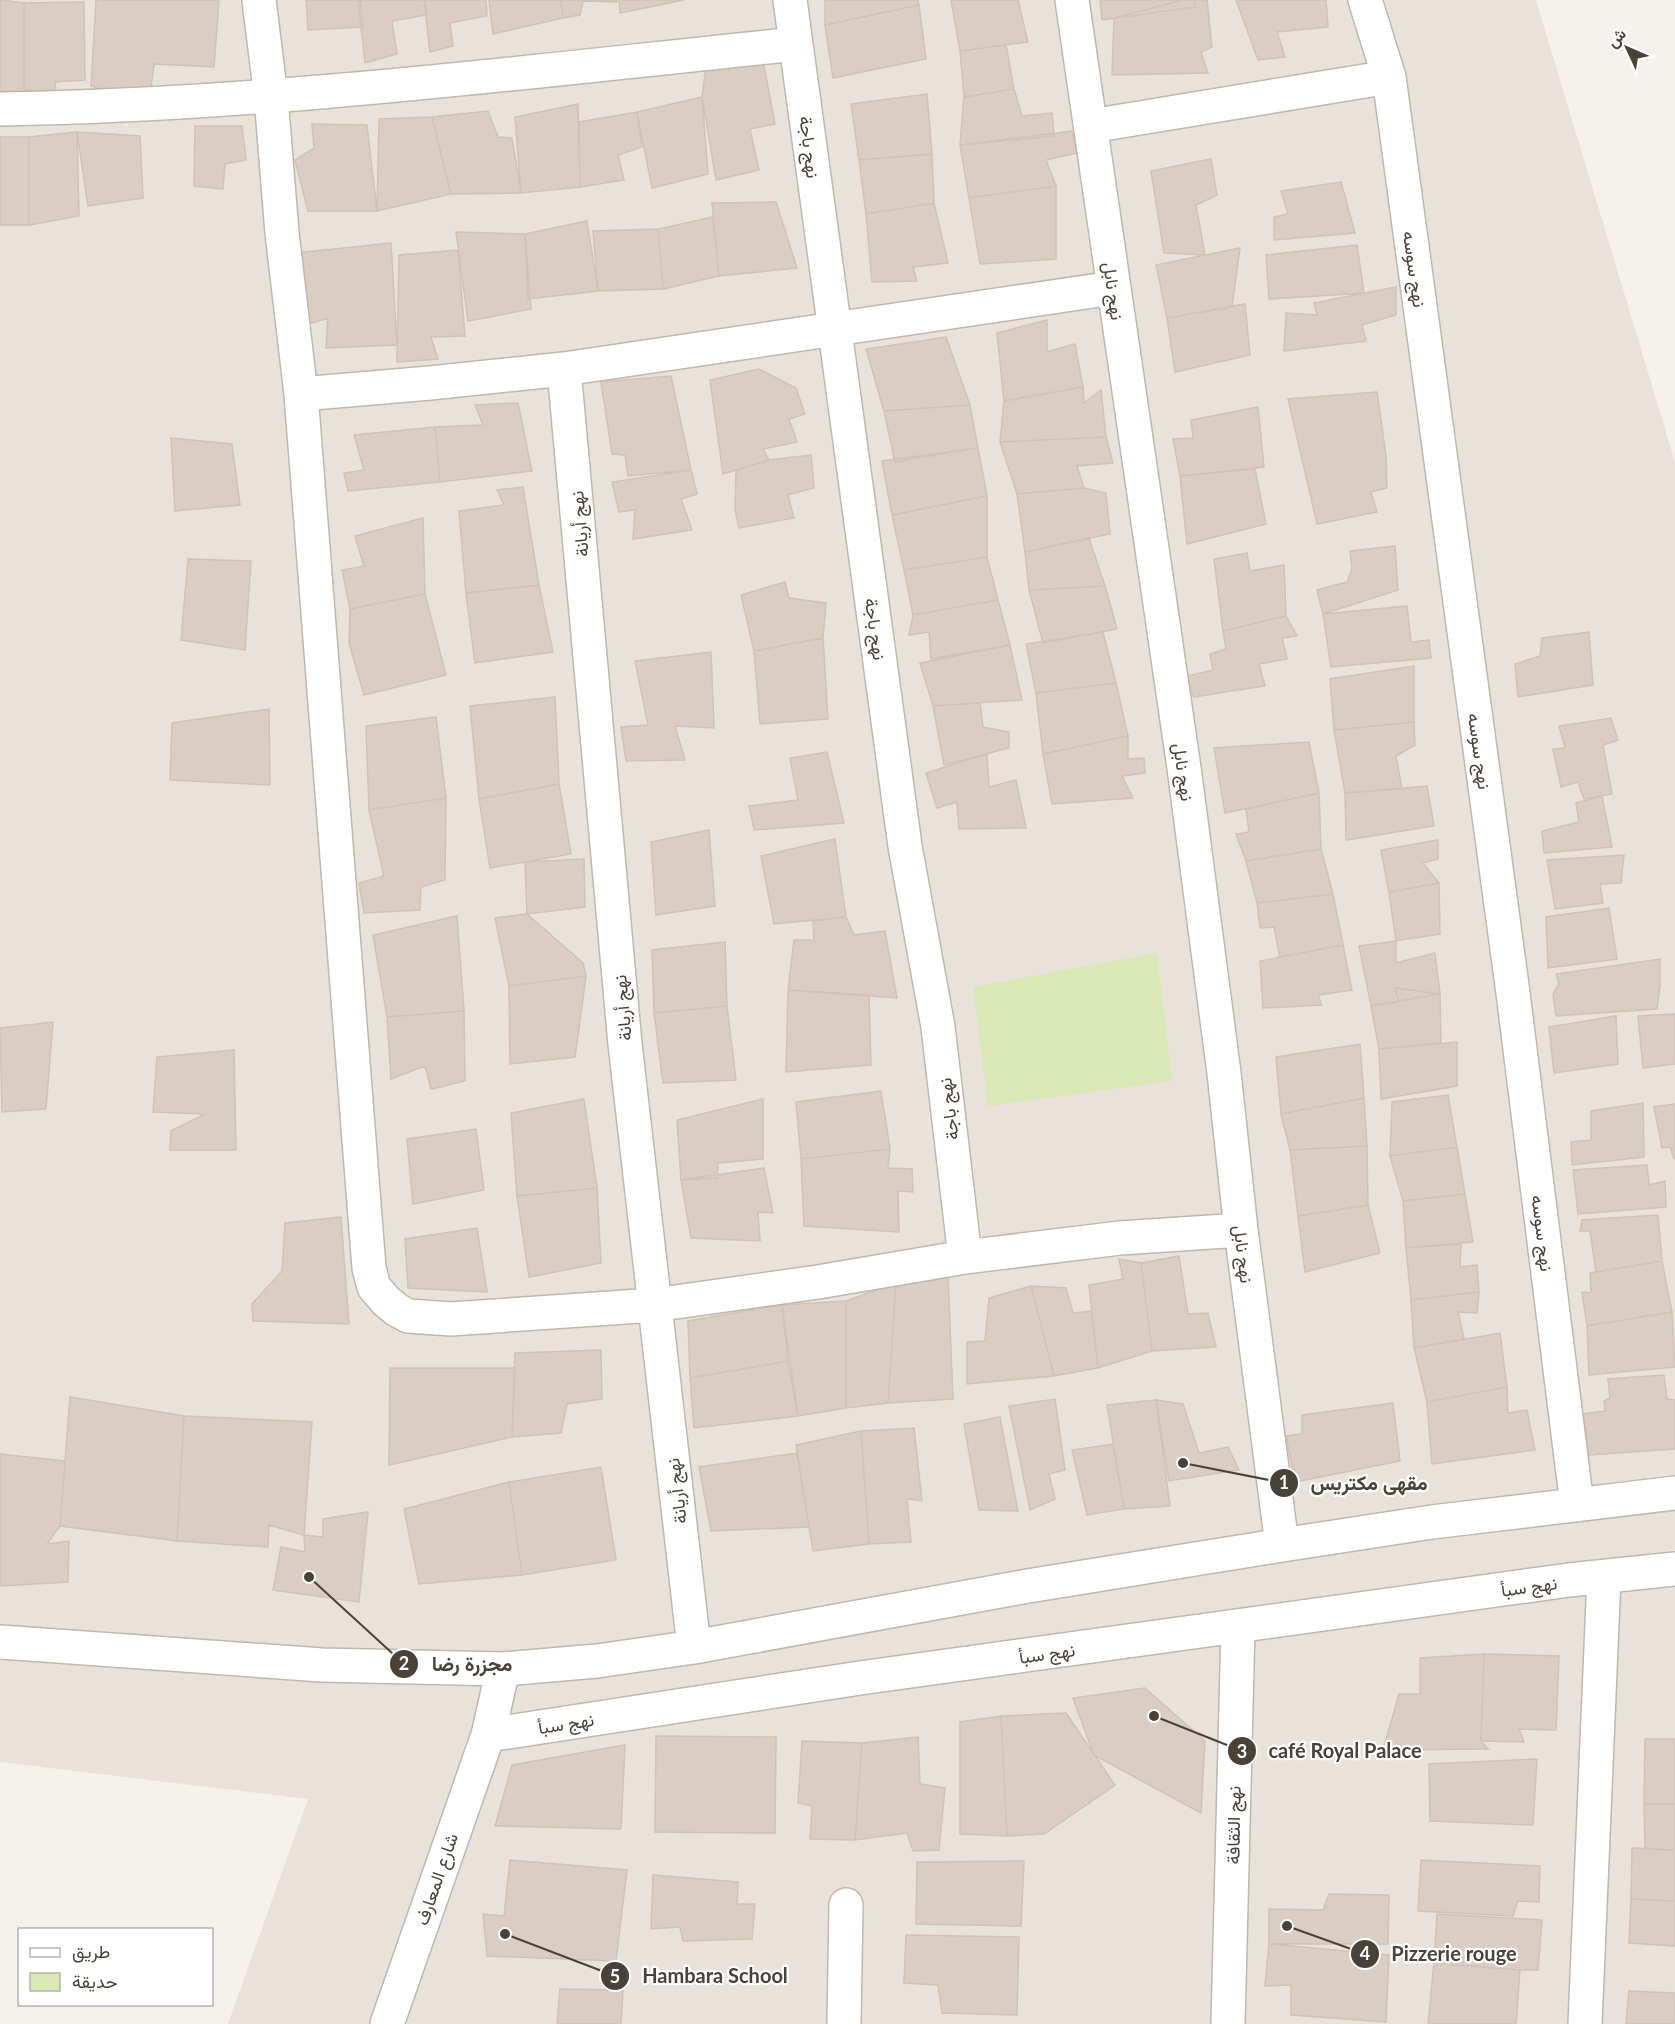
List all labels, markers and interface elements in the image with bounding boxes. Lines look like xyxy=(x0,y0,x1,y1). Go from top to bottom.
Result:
north arrow xyxy=(1597,18,1657,78)
text: ش xyxy=(1602,24,1630,51)
street label: نهج باجة xyxy=(793,115,825,180)
street label: نهج سوسه xyxy=(1397,229,1431,309)
street label: نهج نابل xyxy=(1097,261,1129,322)
street label: نهج أريانة xyxy=(565,490,595,558)
street label: نهج باجة xyxy=(859,597,891,662)
street label: نهج سوسه xyxy=(1462,711,1496,791)
street label: نهج نابل xyxy=(1167,742,1199,803)
street label: نهج أريانة xyxy=(608,974,638,1042)
street label: نهج باجة xyxy=(933,1076,965,1141)
street label: نهج سوسه xyxy=(1525,1194,1559,1273)
street label: نهج نابل xyxy=(1228,1224,1258,1285)
street label: نهج أريانة xyxy=(661,1457,693,1525)
callout: مقهى مكتريس xyxy=(1269,1464,1440,1502)
text: مقهى مكتريس xyxy=(1310,1470,1428,1496)
text: 1 xyxy=(1279,1471,1289,1493)
street label: نهج سبأ xyxy=(1500,1571,1559,1603)
street label: نهج سبأ xyxy=(1018,1638,1077,1670)
callout: مجزرة رضا xyxy=(389,1645,524,1683)
text: مجزرة رضا xyxy=(432,1651,512,1677)
text: 2 xyxy=(399,1652,409,1674)
street label: نهج سبأ xyxy=(537,1708,596,1740)
callout: café Royal Palace xyxy=(1227,1732,1434,1770)
text: café Royal Palace xyxy=(1268,1738,1422,1762)
text: 3 xyxy=(1237,1740,1247,1762)
street label: نهج الثقافة xyxy=(1221,1786,1247,1865)
street label: شارع المعارف xyxy=(410,1830,464,1929)
legend xyxy=(18,1928,213,2006)
callout: Pizzerie rouge xyxy=(1350,1935,1529,1973)
text: طريق xyxy=(72,1940,110,1963)
text: Pizzerie rouge xyxy=(1391,1941,1517,1965)
text: 4 xyxy=(1360,1942,1370,1964)
callout: Hambara School xyxy=(600,1957,800,1995)
text: Hambara School xyxy=(642,1963,788,1987)
text: 5 xyxy=(610,1965,620,1987)
text: حديقة xyxy=(72,1970,118,1992)

